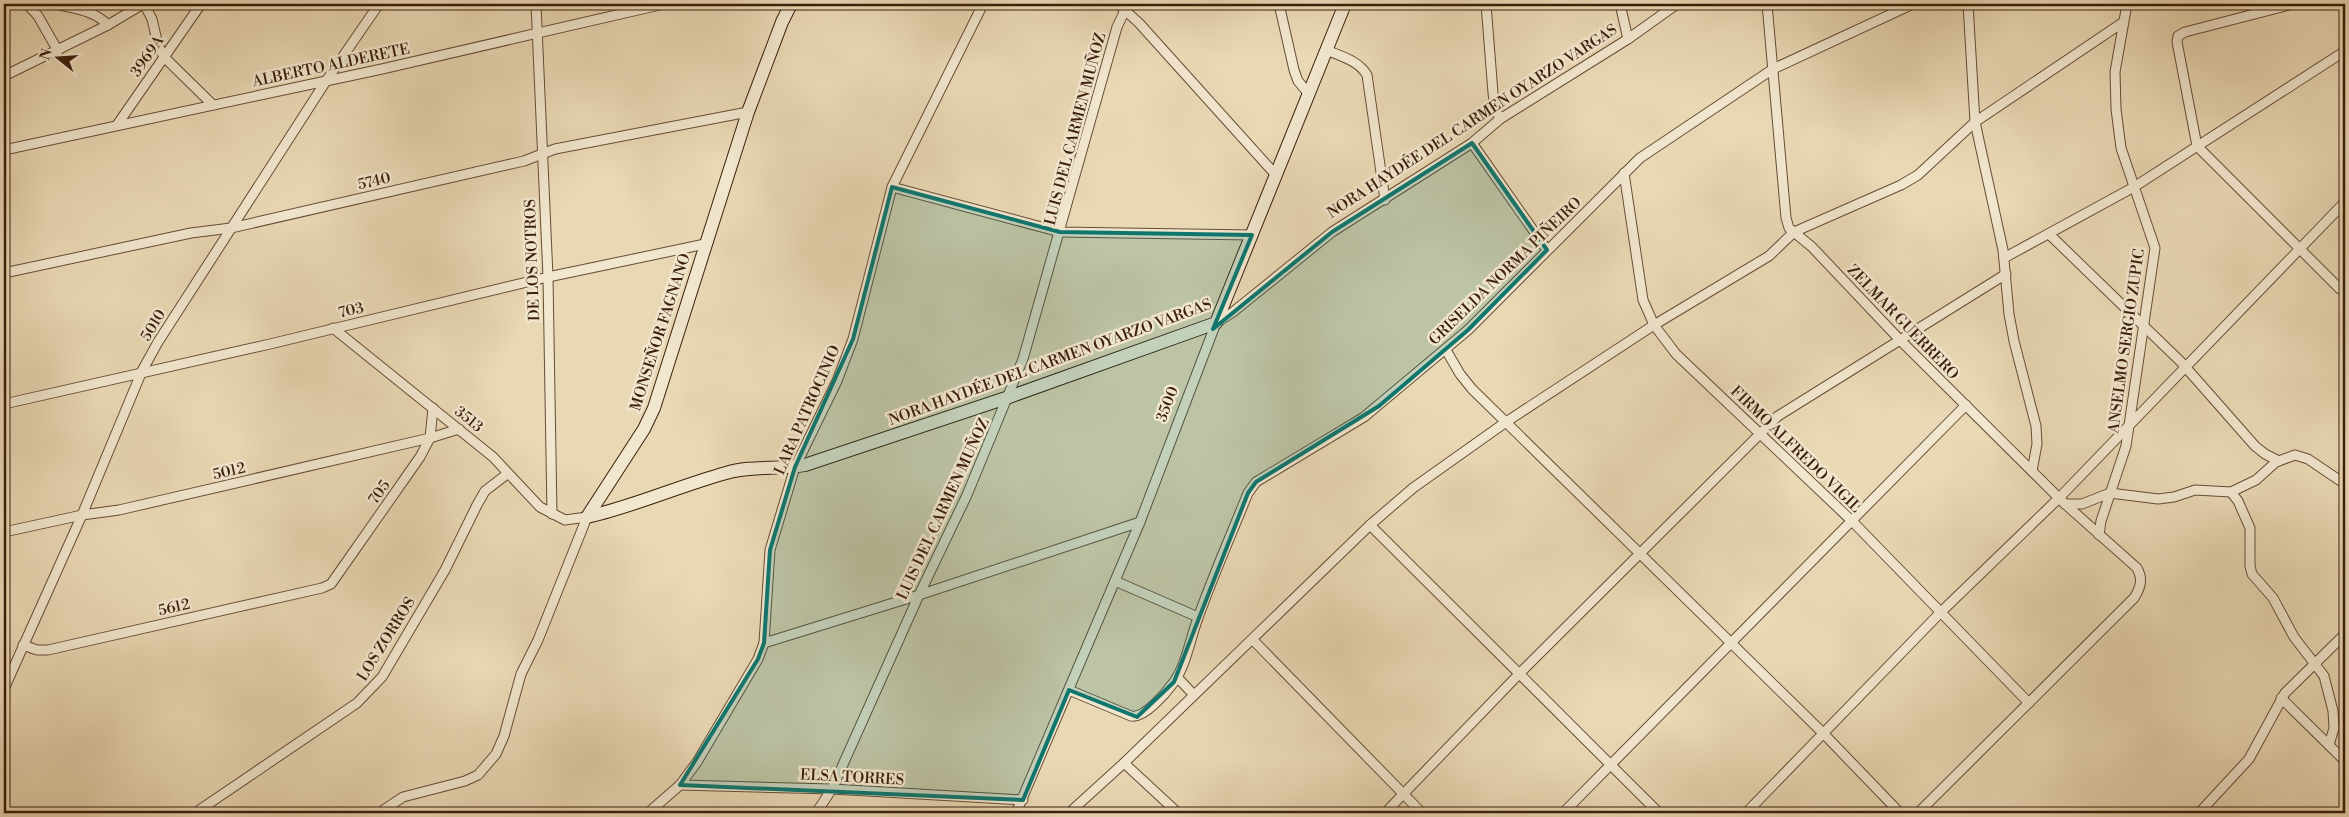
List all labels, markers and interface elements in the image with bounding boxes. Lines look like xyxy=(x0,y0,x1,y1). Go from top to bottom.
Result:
street label: NORA HAYDÉE DEL CARMEN OYARZO VARGAS xyxy=(1323,19,1621,223)
street label: LUIS DEL CARMEN MUÑOZ xyxy=(1040,30,1110,228)
street label: 3969A xyxy=(126,31,169,81)
north arrow xyxy=(32,32,82,82)
street label: ALBERTO ALDERETE xyxy=(250,39,412,92)
text: N xyxy=(36,47,57,62)
street label: 5740 xyxy=(356,168,393,194)
street label: GRISELDA NORMA PIÑEIRO xyxy=(1424,192,1586,349)
street label: DE LOS NOTROS xyxy=(521,199,544,321)
street label: ANSELMO SERGIO ZUPIC xyxy=(2104,248,2149,435)
street label: MONSEÑOR FAGNANO xyxy=(625,251,695,413)
street label: ZELMAR GUERRERO xyxy=(1843,261,1963,384)
street label: NORA HAYDÉE DEL CARMEN OYARZO VARGAS xyxy=(886,294,1214,430)
street label: 703 xyxy=(337,298,366,323)
street label: 5010 xyxy=(137,306,170,345)
street label: LARA PATROCINIO xyxy=(770,342,845,478)
street label: FIRMO ALFREDO VIGIL xyxy=(1726,382,1865,517)
street label: 3500 xyxy=(1152,384,1183,425)
street label: 3513 xyxy=(451,402,487,437)
street label: LUIS DEL CARMEN MUÑOZ xyxy=(892,415,994,603)
street label: 5012 xyxy=(211,459,247,484)
street label: 705 xyxy=(364,476,394,508)
street label: LOS ZORROS xyxy=(353,594,420,685)
street label: 5612 xyxy=(156,595,192,620)
street label: ELSA TORRES xyxy=(799,765,904,790)

